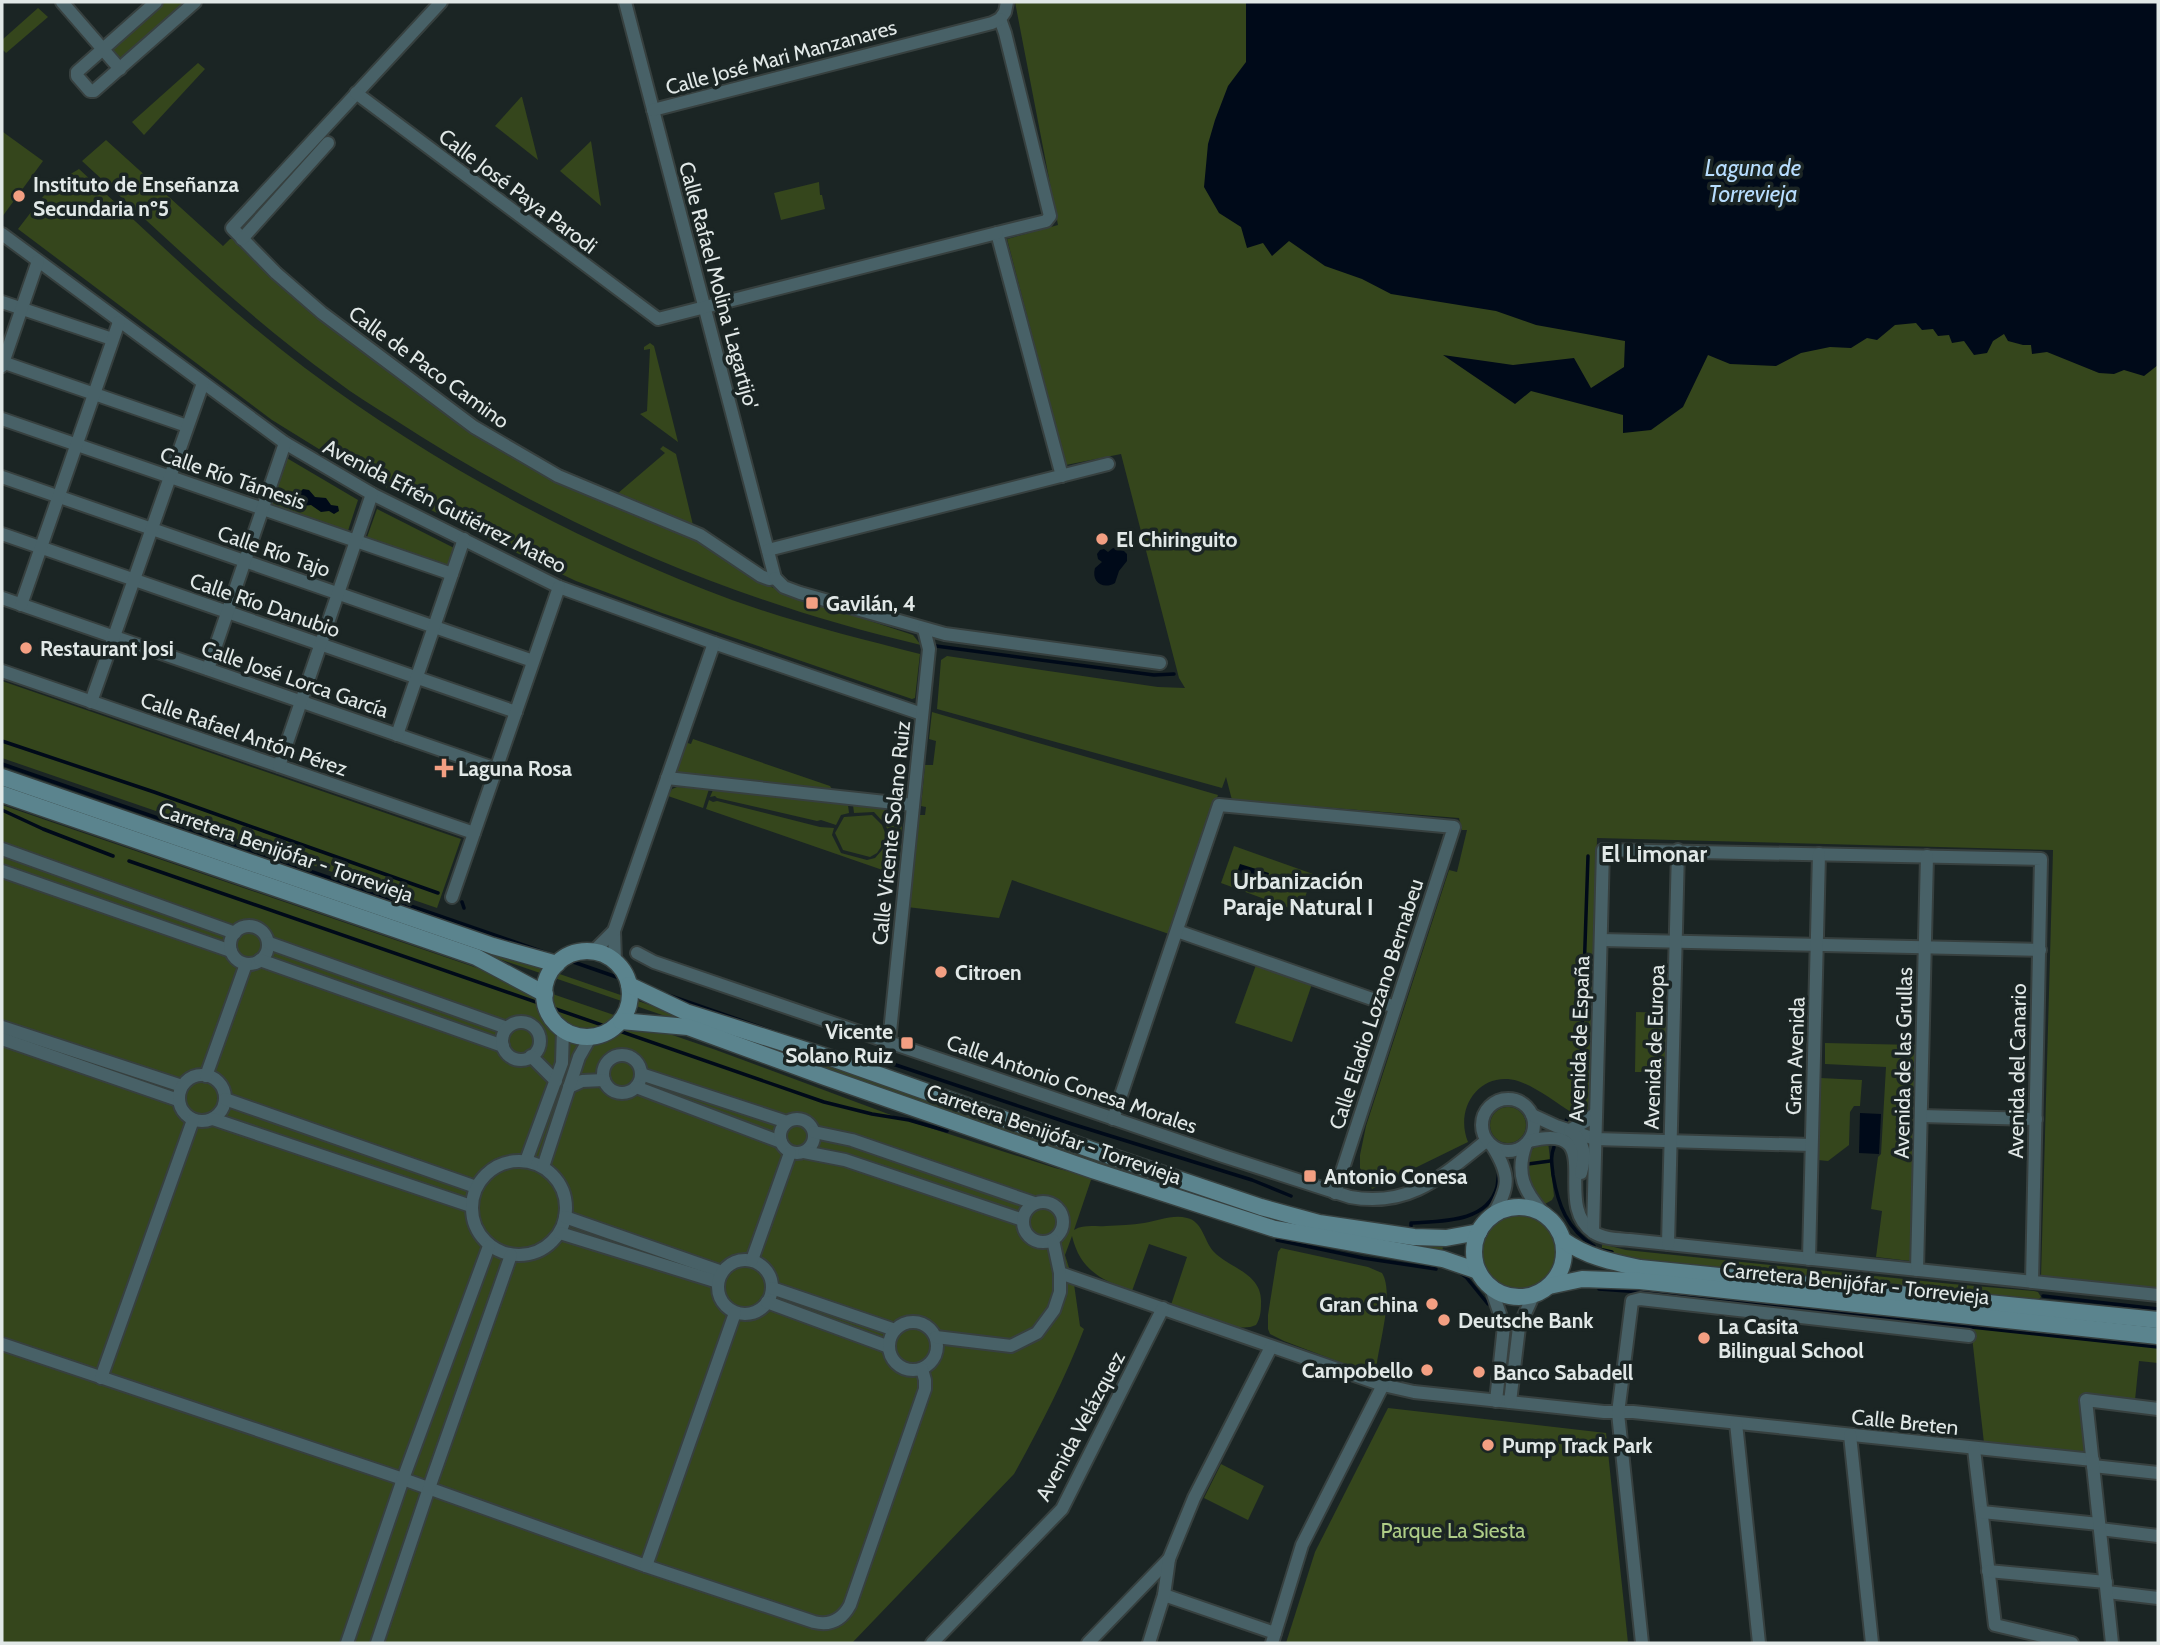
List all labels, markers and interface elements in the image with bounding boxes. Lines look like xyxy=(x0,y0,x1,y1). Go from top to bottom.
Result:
street label: Calle José Mari Manzanares xyxy=(663,14,900,100)
street label: Calle José Paya Parodi xyxy=(434,123,602,259)
water label: Laguna de Torrevieja xyxy=(1705,154,1801,208)
street label: Calle Rafael Molina 'Lagartijo' xyxy=(673,159,764,411)
place label: Instituto de Enseñanza Secundaria nº5 xyxy=(33,172,239,221)
marker: Instituto de Enseñanza Secundaria nº5 xyxy=(11,188,27,204)
street label: Calle de Paco Camino xyxy=(344,300,514,434)
street label: Avenida Efrén Gutiérrez Mateo xyxy=(319,434,571,578)
street label: Calle Río Támesis xyxy=(157,441,309,515)
street label: Calle Río Tajo xyxy=(214,520,334,583)
place label: El Chiringuito xyxy=(1116,527,1238,552)
marker: El Chiringuito xyxy=(1094,531,1110,547)
street label: Calle Río Danubio xyxy=(187,568,343,642)
place label: Gavilán, 4 xyxy=(826,591,916,616)
marker: Gavilán, 4 xyxy=(804,595,820,611)
street label: Calle José Lorca García xyxy=(198,635,392,723)
place label: Restaurant Josi xyxy=(40,636,174,661)
marker: Restaurant Josi xyxy=(18,640,34,656)
street label: Calle Rafael Antón Pérez xyxy=(137,687,351,781)
street label: Calle Vicente Solano Ruiz xyxy=(867,720,915,946)
place label: Laguna Rosa xyxy=(458,756,572,781)
marker: Laguna Rosa xyxy=(436,760,452,776)
street label: Carretera Benijófar - Torrevieja xyxy=(155,797,417,908)
district label: El Limonar xyxy=(1601,840,1707,868)
district label: Urbanización Paraje Natural I xyxy=(1223,867,1373,921)
street label: Calle Eladio Lozano Bernabeu xyxy=(1324,875,1428,1133)
street label: Avenida de España xyxy=(1564,955,1594,1123)
place label: Citroen xyxy=(955,960,1022,985)
marker: Citroen xyxy=(933,964,949,980)
street label: Avenida de Europa xyxy=(1639,964,1669,1130)
street label: Avenida de las Grullas xyxy=(1889,967,1917,1159)
street label: Avenida del Canario xyxy=(2003,983,2031,1159)
street label: Gran Avenida xyxy=(1780,997,1810,1115)
place label: Vicente Solano Ruiz xyxy=(785,1019,893,1068)
street label: Calle Antonio Conesa Morales xyxy=(943,1029,1201,1139)
marker: Vicente Solano Ruiz xyxy=(899,1035,915,1051)
street label: Carretera Benijófar - Torrevieja xyxy=(923,1079,1185,1190)
place label: Antonio Conesa xyxy=(1324,1164,1468,1189)
marker: Antonio Conesa xyxy=(1302,1168,1318,1184)
street label: Carretera Benijófar - Torrevieja xyxy=(1721,1257,1991,1310)
place label: Gran China xyxy=(1319,1292,1419,1317)
marker: Gran China xyxy=(1424,1296,1440,1312)
place label: Deutsche Bank xyxy=(1458,1308,1594,1333)
marker: Deutsche Bank xyxy=(1436,1312,1452,1328)
place label: La Casita Bilingual School xyxy=(1718,1314,1864,1363)
marker: La Casita Bilingual School xyxy=(1696,1330,1712,1346)
street label: Avenida Velázquez xyxy=(1030,1347,1130,1505)
place label: Campobello xyxy=(1302,1358,1413,1383)
place label: Banco Sabadell xyxy=(1493,1360,1634,1385)
marker: Campobello xyxy=(1419,1362,1435,1378)
marker: Banco Sabadell xyxy=(1471,1364,1487,1380)
street label: Calle Breten xyxy=(1850,1404,1960,1440)
place label: Pump Track Park xyxy=(1502,1433,1653,1458)
marker: Pump Track Park xyxy=(1480,1437,1496,1453)
park label: Parque La Siesta xyxy=(1381,1518,1525,1543)

